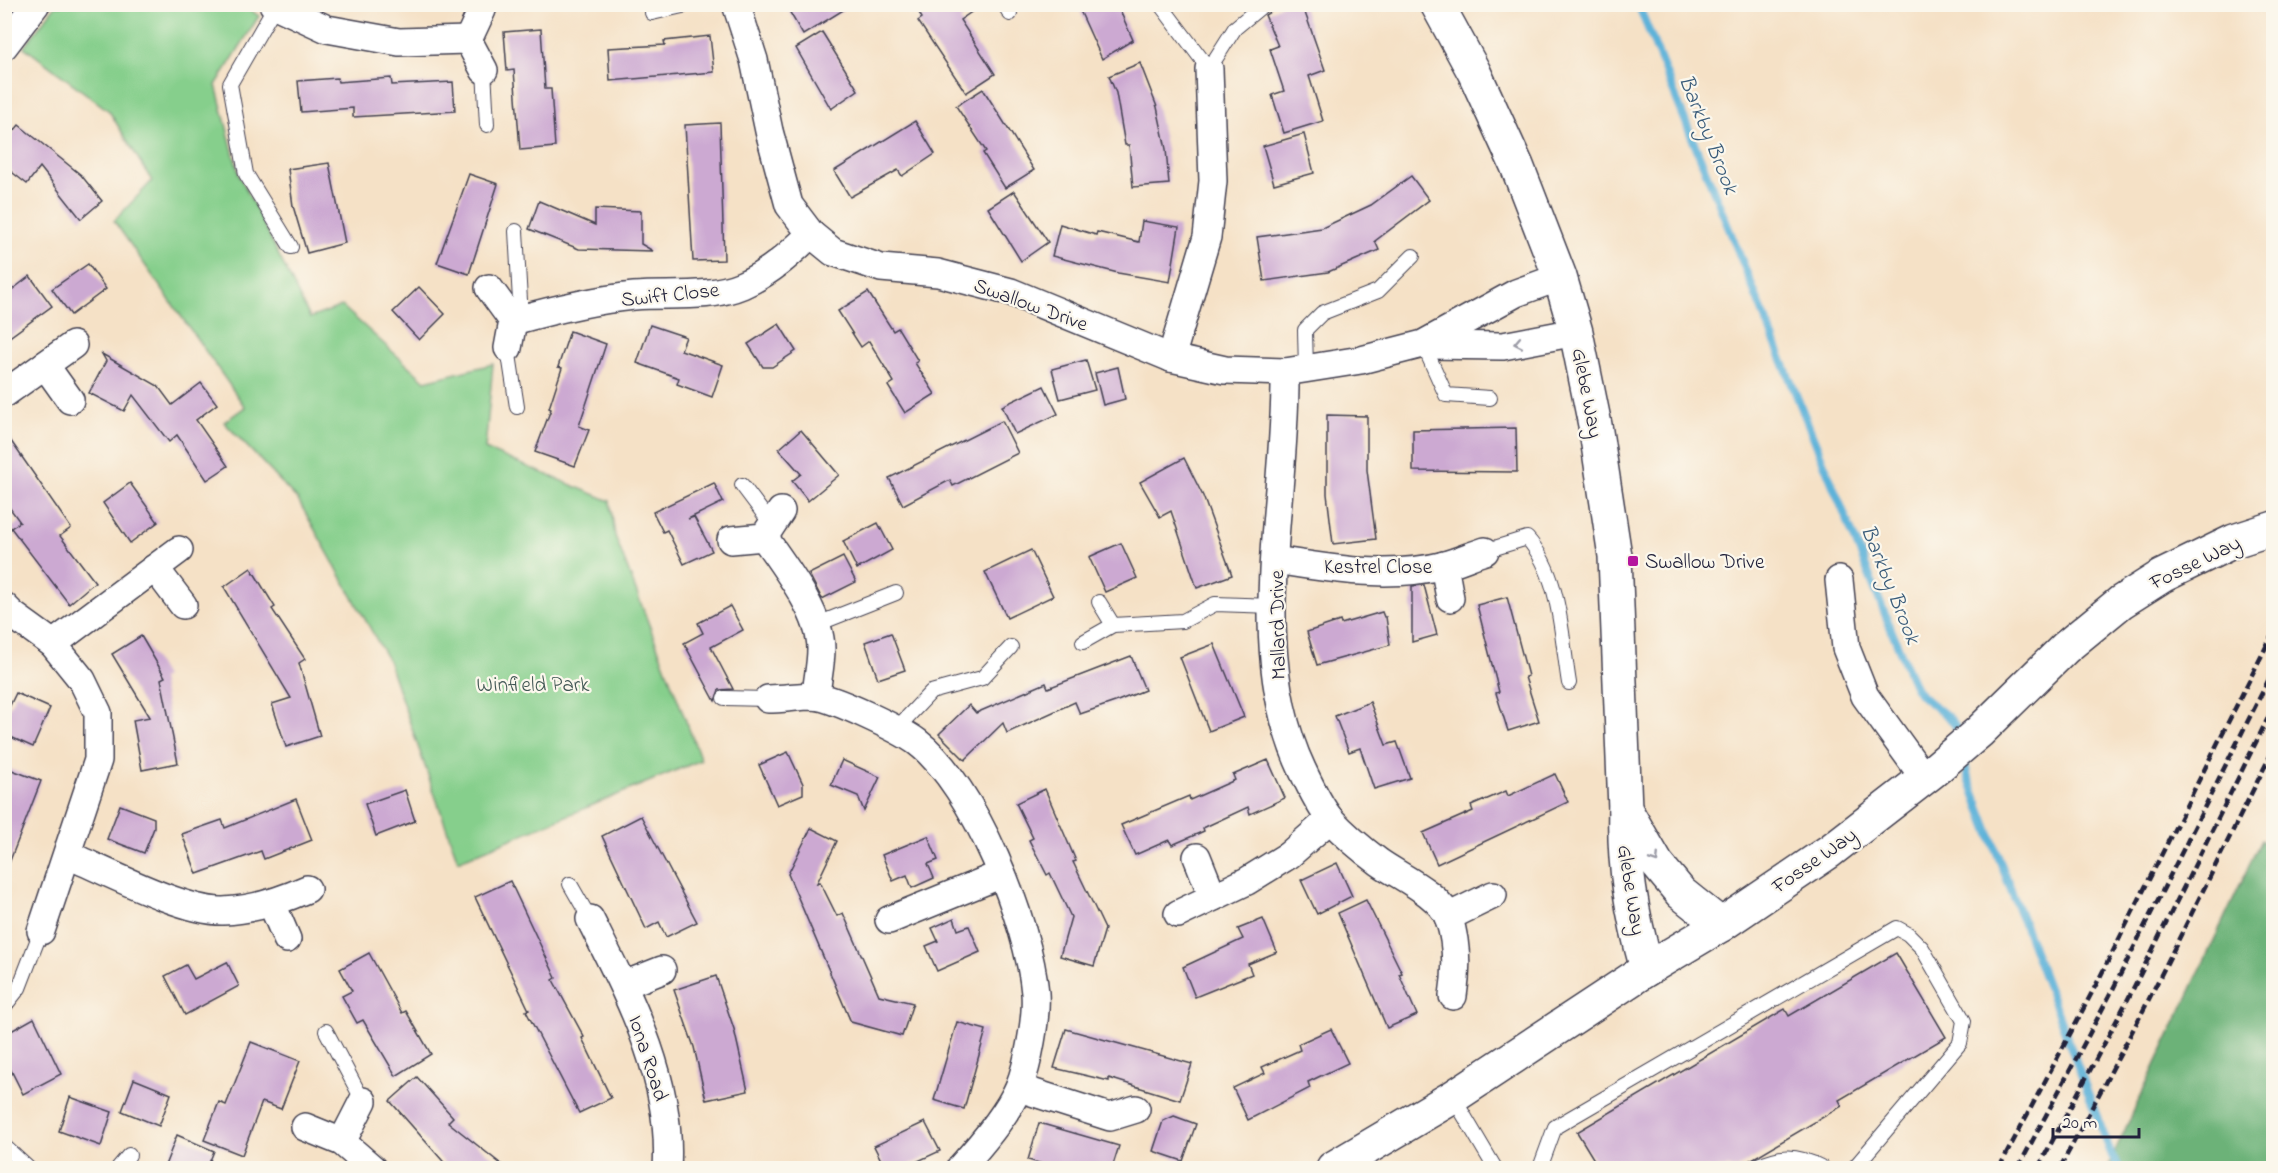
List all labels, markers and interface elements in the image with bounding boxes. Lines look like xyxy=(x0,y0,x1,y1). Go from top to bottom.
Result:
water label: Barkby Brook xyxy=(1669,71,1746,201)
street label: Swallow Drive xyxy=(969,271,1092,341)
street label: Swift Close xyxy=(620,276,721,316)
one-way arrow xyxy=(1514,336,1524,349)
street label: Glebe Way xyxy=(1561,346,1609,441)
water label: Barkby Brook xyxy=(1851,521,1928,651)
street label: Fosse Way xyxy=(2144,529,2247,601)
place label: Swallow Drive xyxy=(1645,548,1765,578)
street label: Kestrel Close xyxy=(1324,553,1433,583)
marker: Swallow Drive xyxy=(1626,554,1640,568)
street label: Mallard Drive xyxy=(1263,569,1295,680)
park label: Winfield Park xyxy=(477,671,590,701)
street label: Fosse Way xyxy=(1766,821,1865,904)
street label: Glebe Way xyxy=(1606,843,1652,938)
one-way arrow xyxy=(1648,853,1659,864)
street label: Iona Road xyxy=(619,1012,675,1106)
scale bar xyxy=(2053,1101,2138,1139)
text: 20 m xyxy=(2062,1111,2097,1137)

